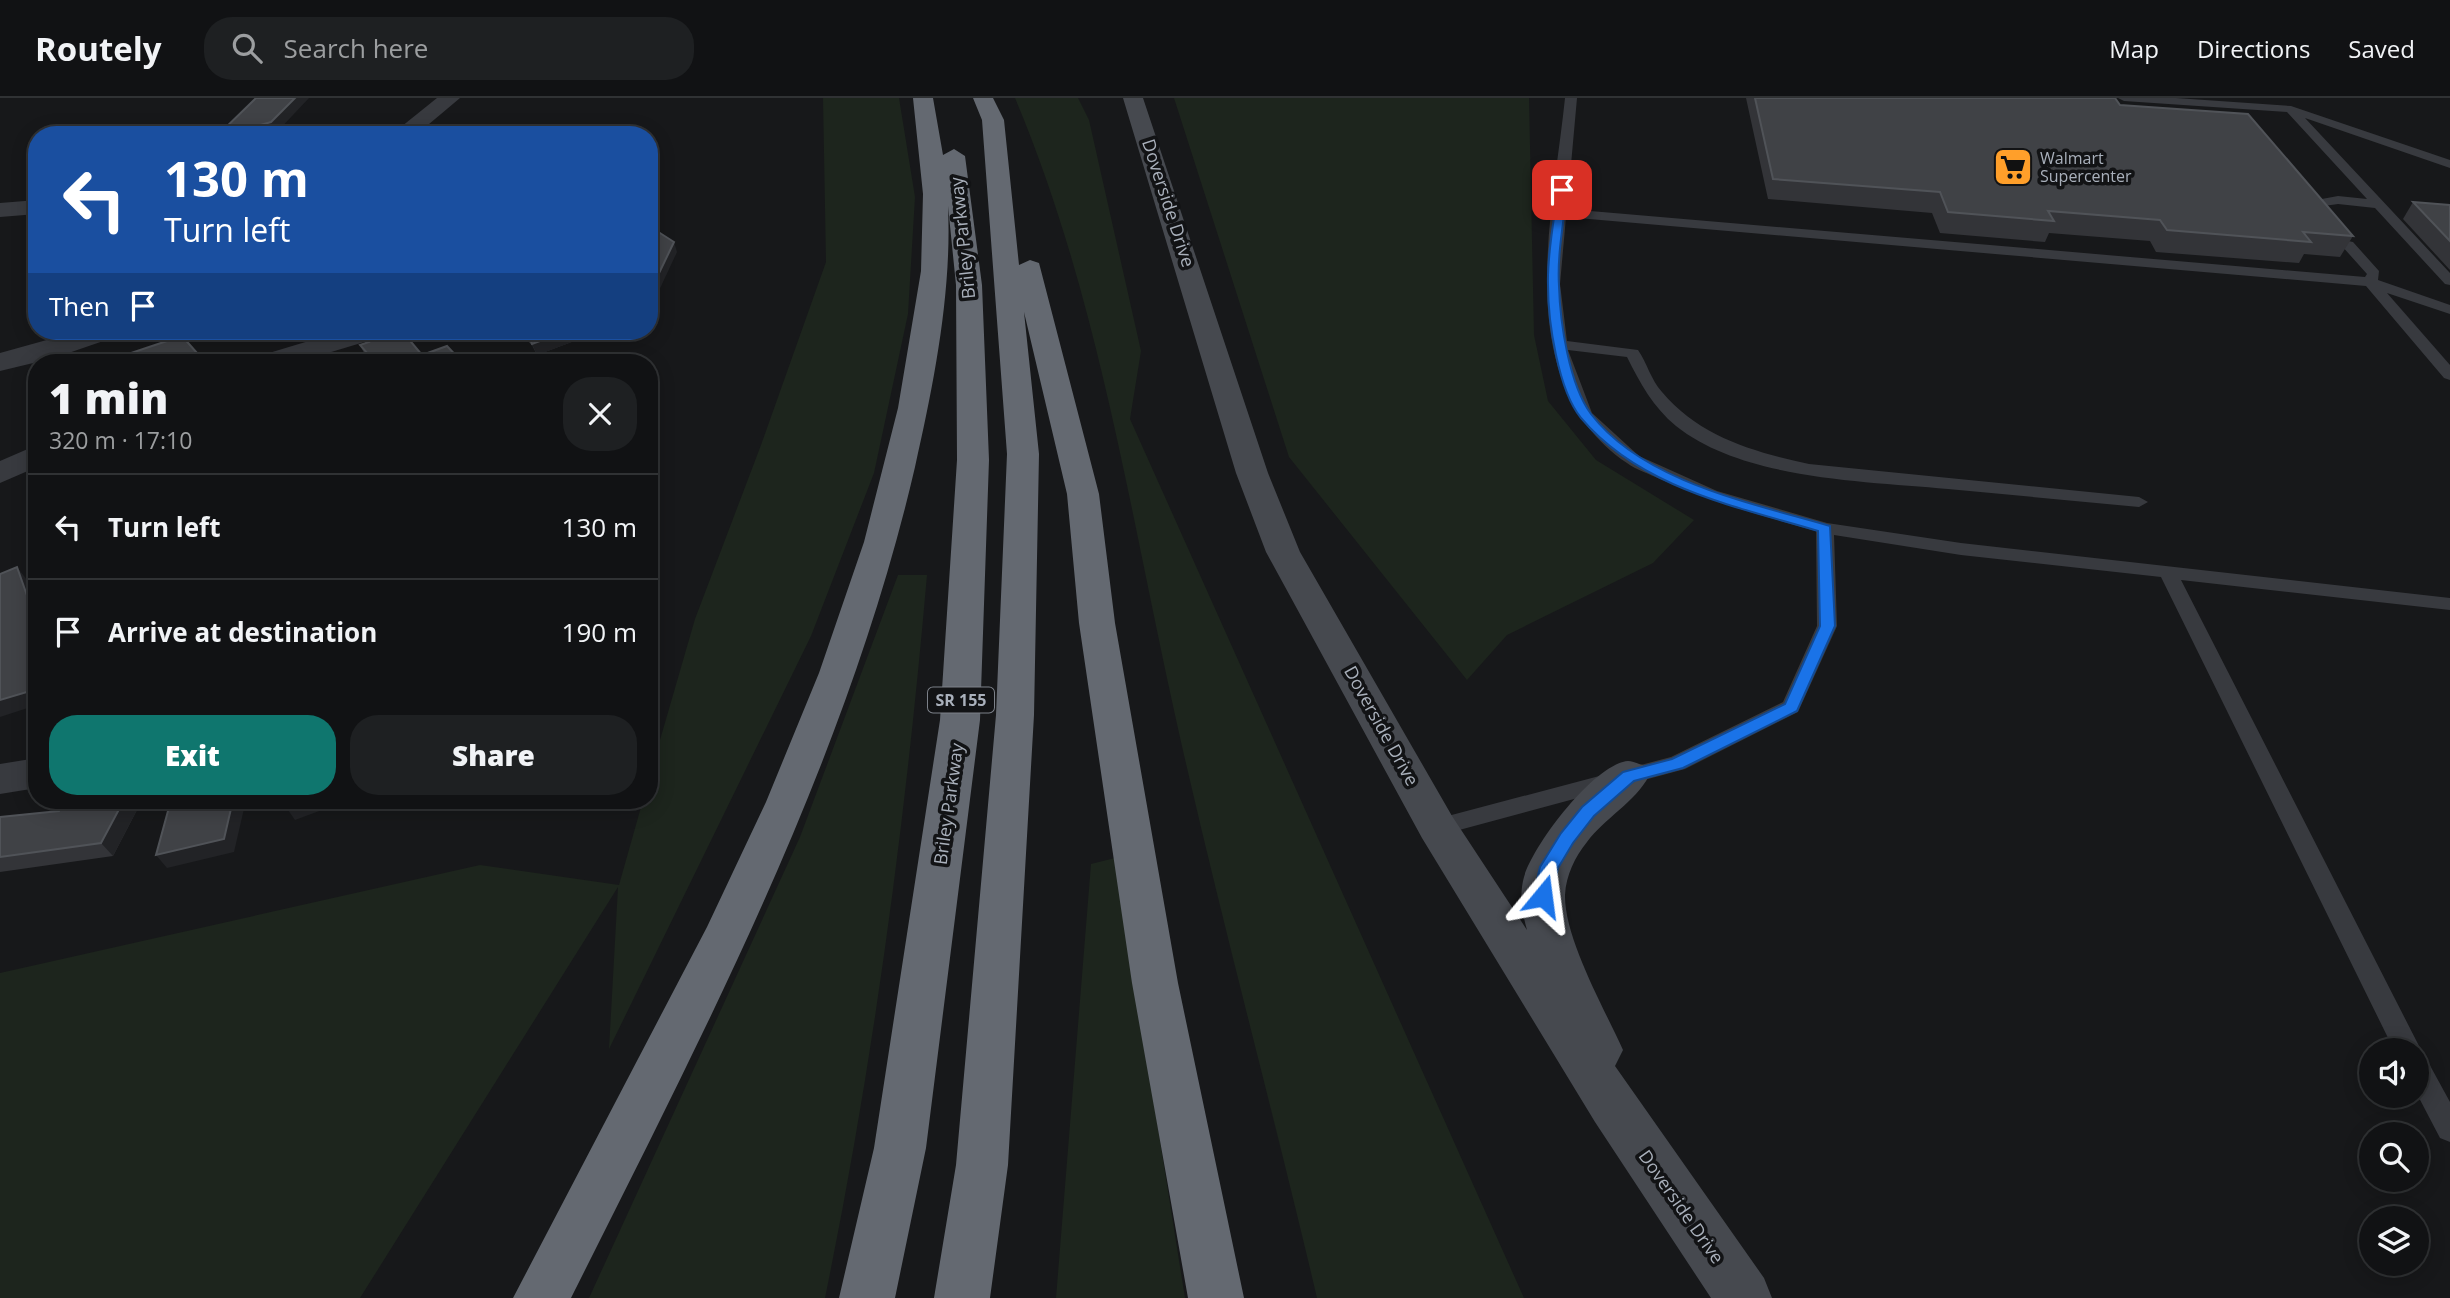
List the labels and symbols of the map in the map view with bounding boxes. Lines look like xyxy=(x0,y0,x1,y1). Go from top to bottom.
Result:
street label: Doverside Drive xyxy=(1137,136,1201,270)
supermarket icon: Walmart Supercenter xyxy=(1992,146,2034,188)
place label: Walmart Supercenter xyxy=(2040,147,2132,187)
pin xyxy=(1532,160,1592,220)
street label: Briley Parkway xyxy=(944,175,980,300)
street label: Doverside Drive xyxy=(1339,661,1425,790)
road number: SR 155 xyxy=(928,688,994,712)
street label: Briley Parkway xyxy=(928,741,969,866)
position arrow xyxy=(1506,859,1580,933)
street label: Doverside Drive xyxy=(1634,1145,1730,1268)

